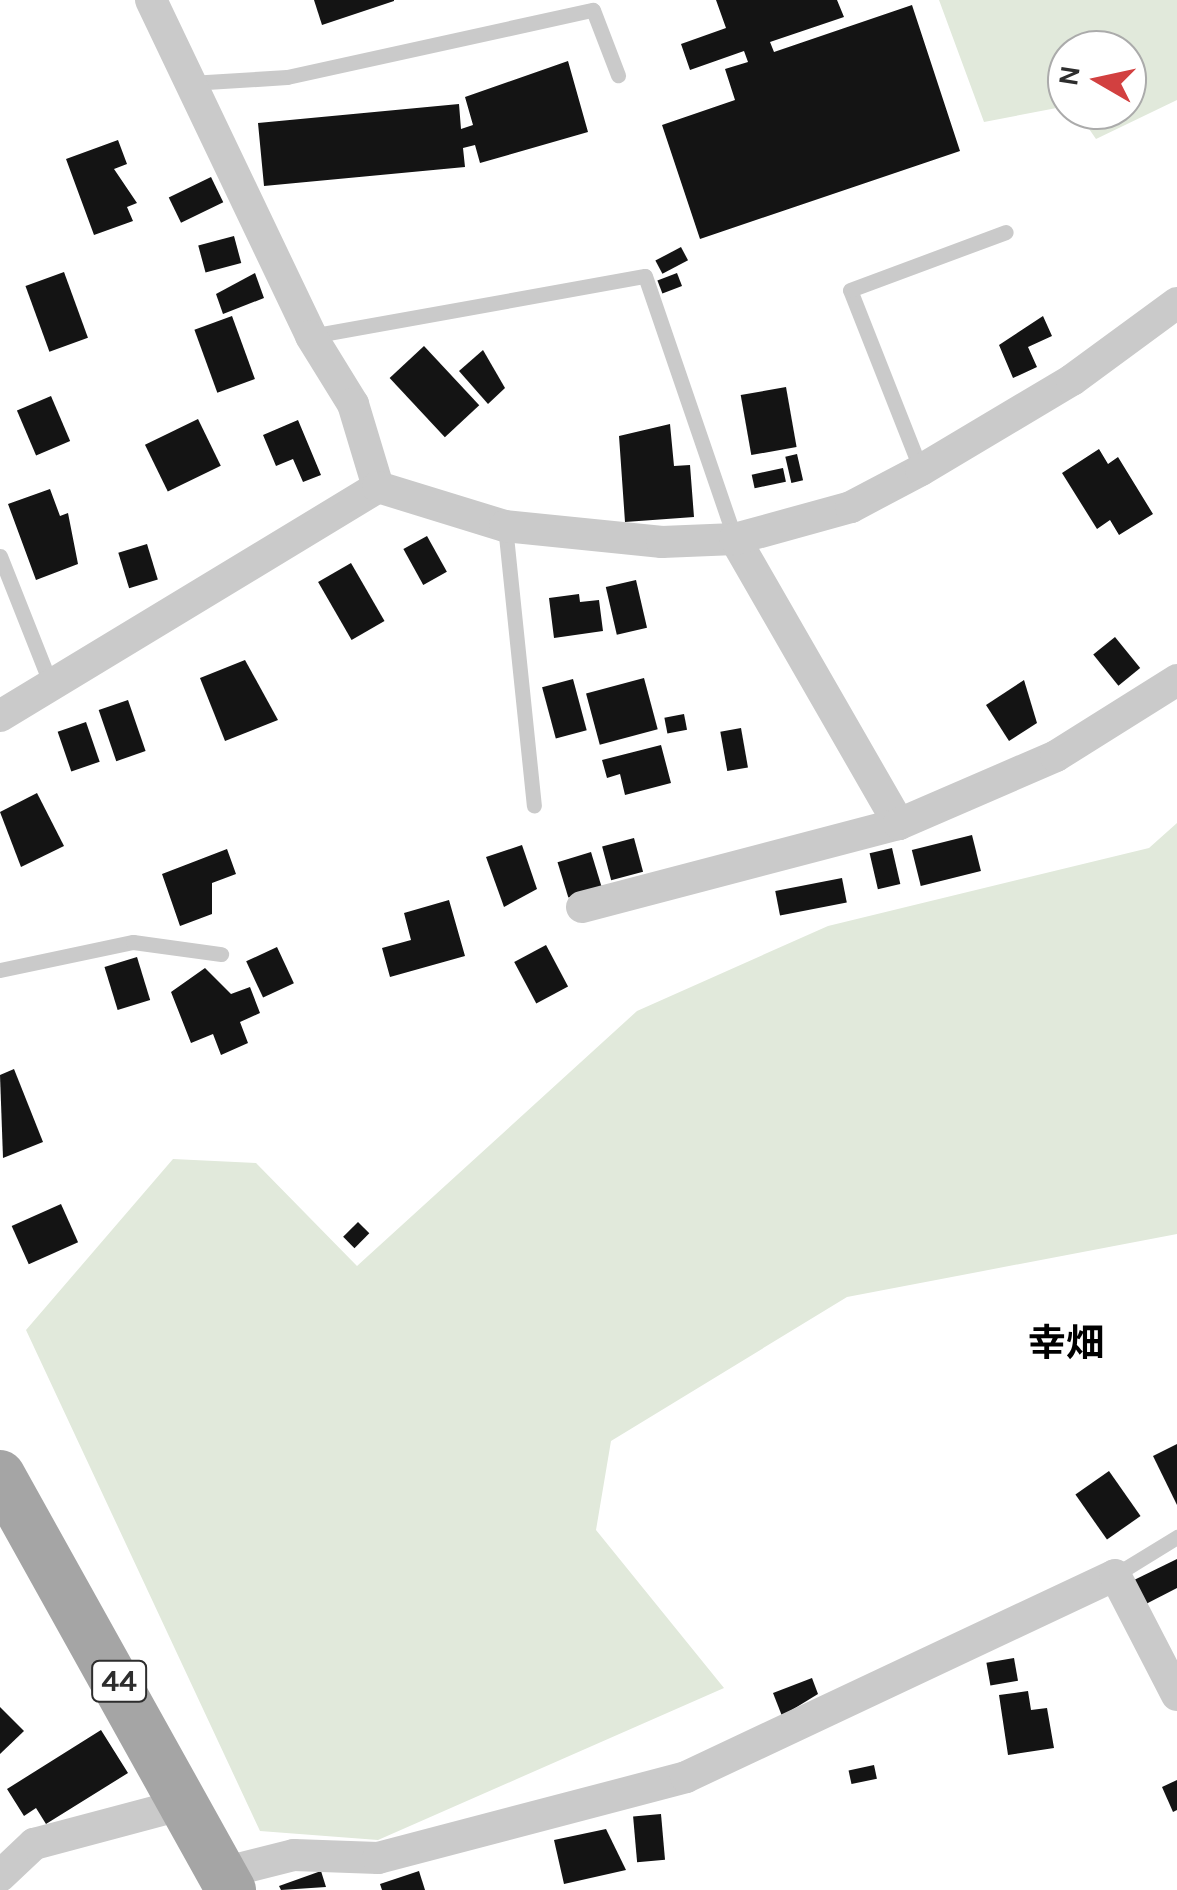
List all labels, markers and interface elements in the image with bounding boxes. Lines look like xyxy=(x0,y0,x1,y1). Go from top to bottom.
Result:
north arrow xyxy=(1047,30,1147,130)
text: N xyxy=(1051,63,1087,88)
district label: 幸畑 xyxy=(1028,1321,1104,1367)
road number: 44 xyxy=(89,1656,149,1706)

